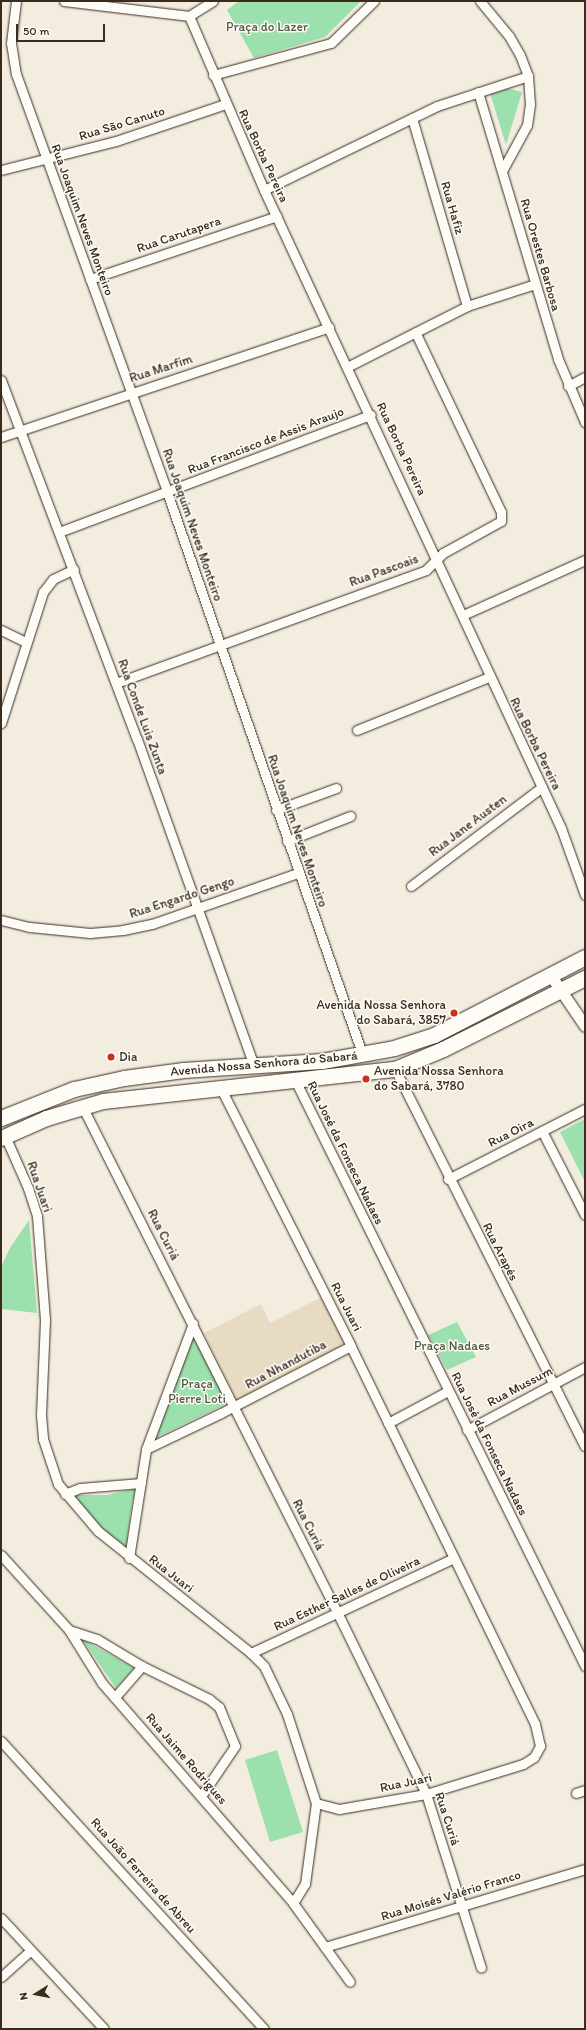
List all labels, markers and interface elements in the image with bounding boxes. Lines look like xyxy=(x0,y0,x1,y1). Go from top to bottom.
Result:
scale bar xyxy=(18,16,107,42)
park label: Praça do Lazer xyxy=(226,19,308,35)
text: 50 m xyxy=(23,24,49,38)
street label: Rua São Canuto xyxy=(77,104,167,144)
street label: Rua Borba Pereira xyxy=(235,107,291,205)
street label: Rua Joaquim Neves Monteiro xyxy=(47,142,117,298)
street label: Rua Hafiz xyxy=(437,180,467,236)
street label: Rua Orestes Barbosa xyxy=(516,197,564,313)
street label: Rua Carutapera xyxy=(135,213,223,257)
street label: Rua Marfim xyxy=(128,352,194,386)
street label: Rua Borba Pereira xyxy=(373,400,429,498)
street label: Rua Francisco de Assis Araujo xyxy=(186,404,346,478)
street label: Rua Joaquim Neves Monteiro xyxy=(159,447,225,603)
street label: Rua Pascoais xyxy=(347,551,421,591)
street label: Rua Conde Luis Zunta xyxy=(114,657,170,777)
street label: Rua Borba Pereira xyxy=(506,696,564,792)
street label: Rua Joaquim Neves Monteiro xyxy=(264,753,330,909)
street label: Rua Jane Austen xyxy=(426,792,510,860)
street label: Rua Engardo Gengo xyxy=(127,874,237,922)
place label: Avenida Nossa Senhora do Sabará, 3857 xyxy=(316,998,446,1029)
marker: Avenida Nossa Senhora do Sabará, 3857 xyxy=(449,1008,459,1018)
street label: Avenida Nossa Senhora do Sabará xyxy=(170,1048,358,1080)
place label: Dia xyxy=(119,1049,137,1065)
marker: Dia xyxy=(106,1052,116,1062)
place label: Avenida Nossa Senhora do Sabará, 3780 xyxy=(374,1064,504,1095)
marker: Avenida Nossa Senhora do Sabará, 3780 xyxy=(361,1074,371,1084)
street label: Rua José da Fonseca Nadaes xyxy=(303,1079,387,1227)
street label: Rua Oira xyxy=(486,1115,536,1151)
street label: Rua Juari xyxy=(23,1160,55,1214)
street label: Rua Curiá xyxy=(144,1207,182,1263)
street label: Rua Arapés xyxy=(479,1220,521,1284)
street label: Rua Juari xyxy=(327,1280,365,1334)
street label: Rua Nhandutiba xyxy=(243,1337,329,1393)
park label: Praça Nadaes xyxy=(414,1338,490,1354)
street label: Rua Mussum xyxy=(485,1363,555,1411)
street label: Rua José da Fonseca Nadaes xyxy=(447,1370,531,1518)
park label: Praça Pierre Loti xyxy=(168,1377,226,1408)
street label: Rua Curiá xyxy=(289,1497,327,1553)
street label: Rua Juari xyxy=(145,1552,197,1596)
street label: Rua Esther Salles de Oliveira xyxy=(271,1553,423,1635)
street label: Rua Jaime Rodrigues xyxy=(142,1710,230,1808)
street label: Rua Juari xyxy=(379,1770,433,1796)
street label: Rua Curiá xyxy=(431,1790,463,1848)
street label: Rua João Ferreira de Abreu xyxy=(87,1815,199,1937)
street label: Rua Moisés Valério Franco xyxy=(379,1867,523,1925)
north arrow xyxy=(16,1974,56,2014)
text: N xyxy=(17,1991,31,2001)

